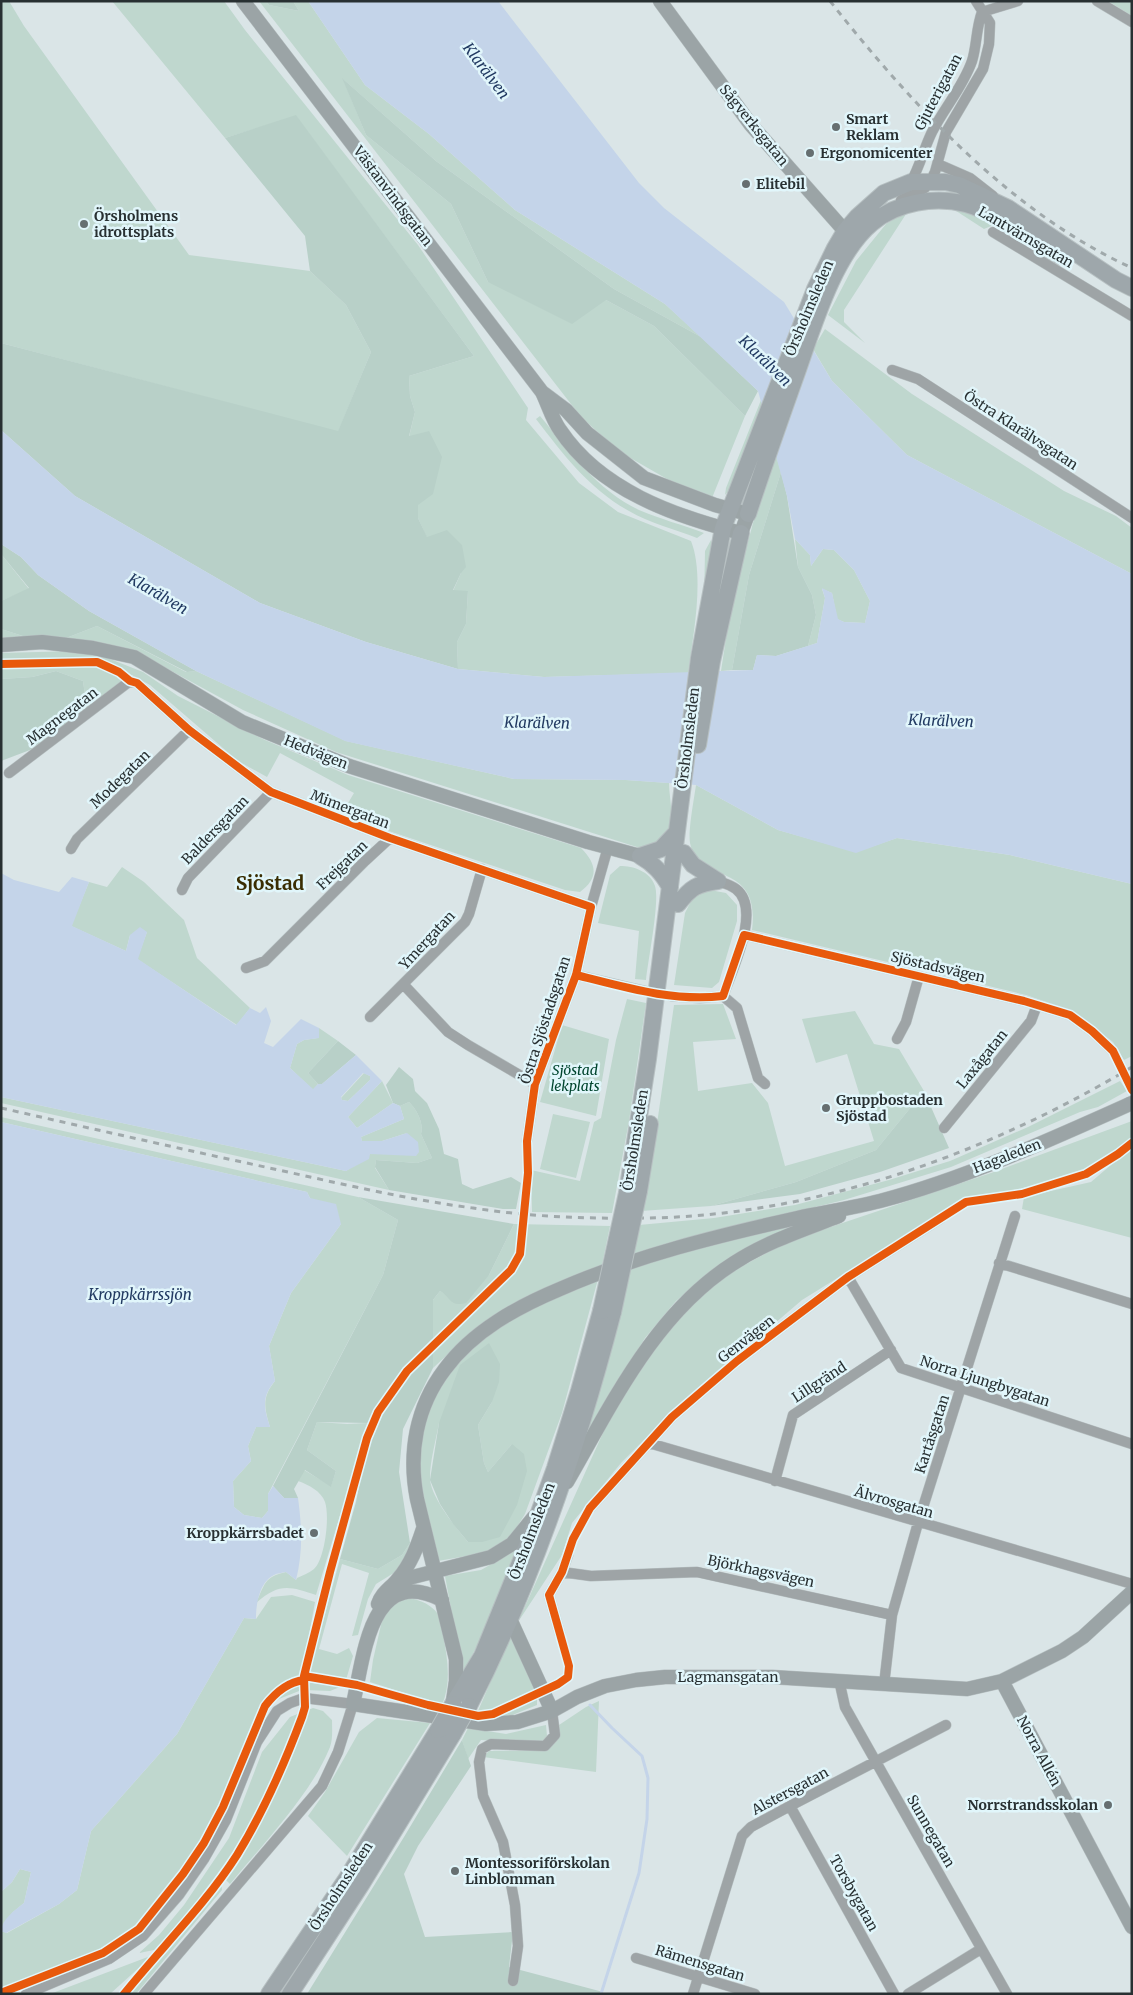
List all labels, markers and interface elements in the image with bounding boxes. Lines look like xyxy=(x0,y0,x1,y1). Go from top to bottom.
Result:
water label: Klarälven xyxy=(458,38,514,103)
street label: Gjuterigatan xyxy=(910,51,966,133)
street label: Sågverksgatan xyxy=(716,81,792,169)
place label: Smart Reklam xyxy=(846,110,899,144)
marker: Smart Reklam xyxy=(830,121,842,133)
street label: Västanvindsgatan xyxy=(349,142,437,250)
place label: Ergonomicenter xyxy=(820,144,933,162)
marker: Ergonomicenter xyxy=(804,147,816,159)
place label: Elitebil xyxy=(756,175,806,193)
marker: Elitebil xyxy=(740,178,752,190)
street label: Lantvärnsgatan xyxy=(975,202,1077,272)
place label: Örsholmens idrottsplats xyxy=(94,207,178,241)
marker: Örsholmens idrottsplats xyxy=(78,218,90,230)
street label: Örsholmsleden xyxy=(781,257,837,359)
water label: Klarälven xyxy=(734,330,796,390)
street label: Östra Klarälvsgatan xyxy=(961,386,1081,474)
water label: Klarälven xyxy=(124,568,191,618)
street label: Magnegatan xyxy=(23,683,101,749)
street label: Örsholmsleden xyxy=(673,686,703,790)
water label: Klarälven xyxy=(907,710,974,731)
water label: Klarälven xyxy=(503,712,570,733)
street label: Hedvägen xyxy=(281,731,351,773)
street label: Modegatan xyxy=(86,746,154,812)
street label: Mimergatan xyxy=(308,786,392,832)
street label: Baldersgatan xyxy=(178,792,252,868)
street label: Frejgatan xyxy=(313,836,371,894)
district label: Sjöstad xyxy=(236,871,305,895)
street label: Ymergatan xyxy=(395,907,459,974)
street label: Sjöstadsvägen xyxy=(889,947,987,987)
street label: Östra Sjöstadsgatan xyxy=(516,954,574,1086)
street label: Laxågatan xyxy=(953,1026,1011,1092)
park label: Sjöstad lekplats xyxy=(550,1061,600,1095)
street label: Örsholmsleden xyxy=(618,1088,652,1192)
place label: Gruppbostaden Sjöstad xyxy=(836,1091,943,1125)
marker: Gruppbostaden Sjöstad xyxy=(820,1102,832,1114)
street label: Hagaleden xyxy=(970,1135,1044,1177)
water label: Kroppkärrssjön xyxy=(87,1285,192,1304)
street label: Genvägen xyxy=(714,1311,778,1367)
street label: Norra Ljungbygatan xyxy=(918,1352,1052,1410)
street label: Lillgränd xyxy=(788,1357,850,1406)
street label: Kartåsgatan xyxy=(911,1392,953,1476)
street label: Örsholmsleden xyxy=(505,1480,559,1582)
street label: Älvrosgatan xyxy=(852,1482,936,1522)
place label: Kroppkärrsbadet xyxy=(186,1524,304,1542)
marker: Kroppkärrsbadet xyxy=(308,1527,320,1539)
street label: Björkhagsvägen xyxy=(706,1551,816,1591)
street label: Lagmansgatan xyxy=(678,1668,778,1686)
street label: Norra Allén xyxy=(1013,1713,1065,1789)
street label: Alstersgatan xyxy=(747,1763,832,1819)
street label: Sunnegatan xyxy=(903,1791,959,1871)
place label: Norrstrandsskolan xyxy=(968,1796,1098,1814)
marker: Norrstrandsskolan xyxy=(1102,1799,1114,1811)
street label: Örsholmsleden xyxy=(306,1838,376,1934)
street label: Torsbygatan xyxy=(826,1852,882,1934)
place label: Montessoriförskolan Linblomman xyxy=(465,1854,610,1888)
marker: Montessoriförskolan Linblomman xyxy=(449,1865,461,1877)
street label: Rämensgatan xyxy=(653,1941,747,1985)

